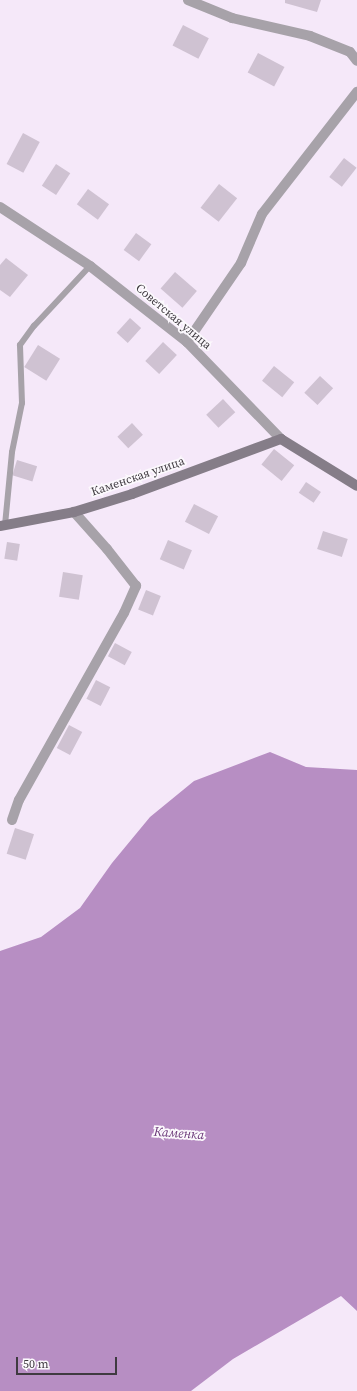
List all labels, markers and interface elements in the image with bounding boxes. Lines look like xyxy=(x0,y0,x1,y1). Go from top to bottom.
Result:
street label: Советская улица xyxy=(132,281,214,353)
street label: Каменская улица xyxy=(89,454,187,500)
water label: Каменка xyxy=(153,1124,205,1144)
scale bar xyxy=(18,1349,119,1375)
text: 50 m xyxy=(23,1356,49,1372)

